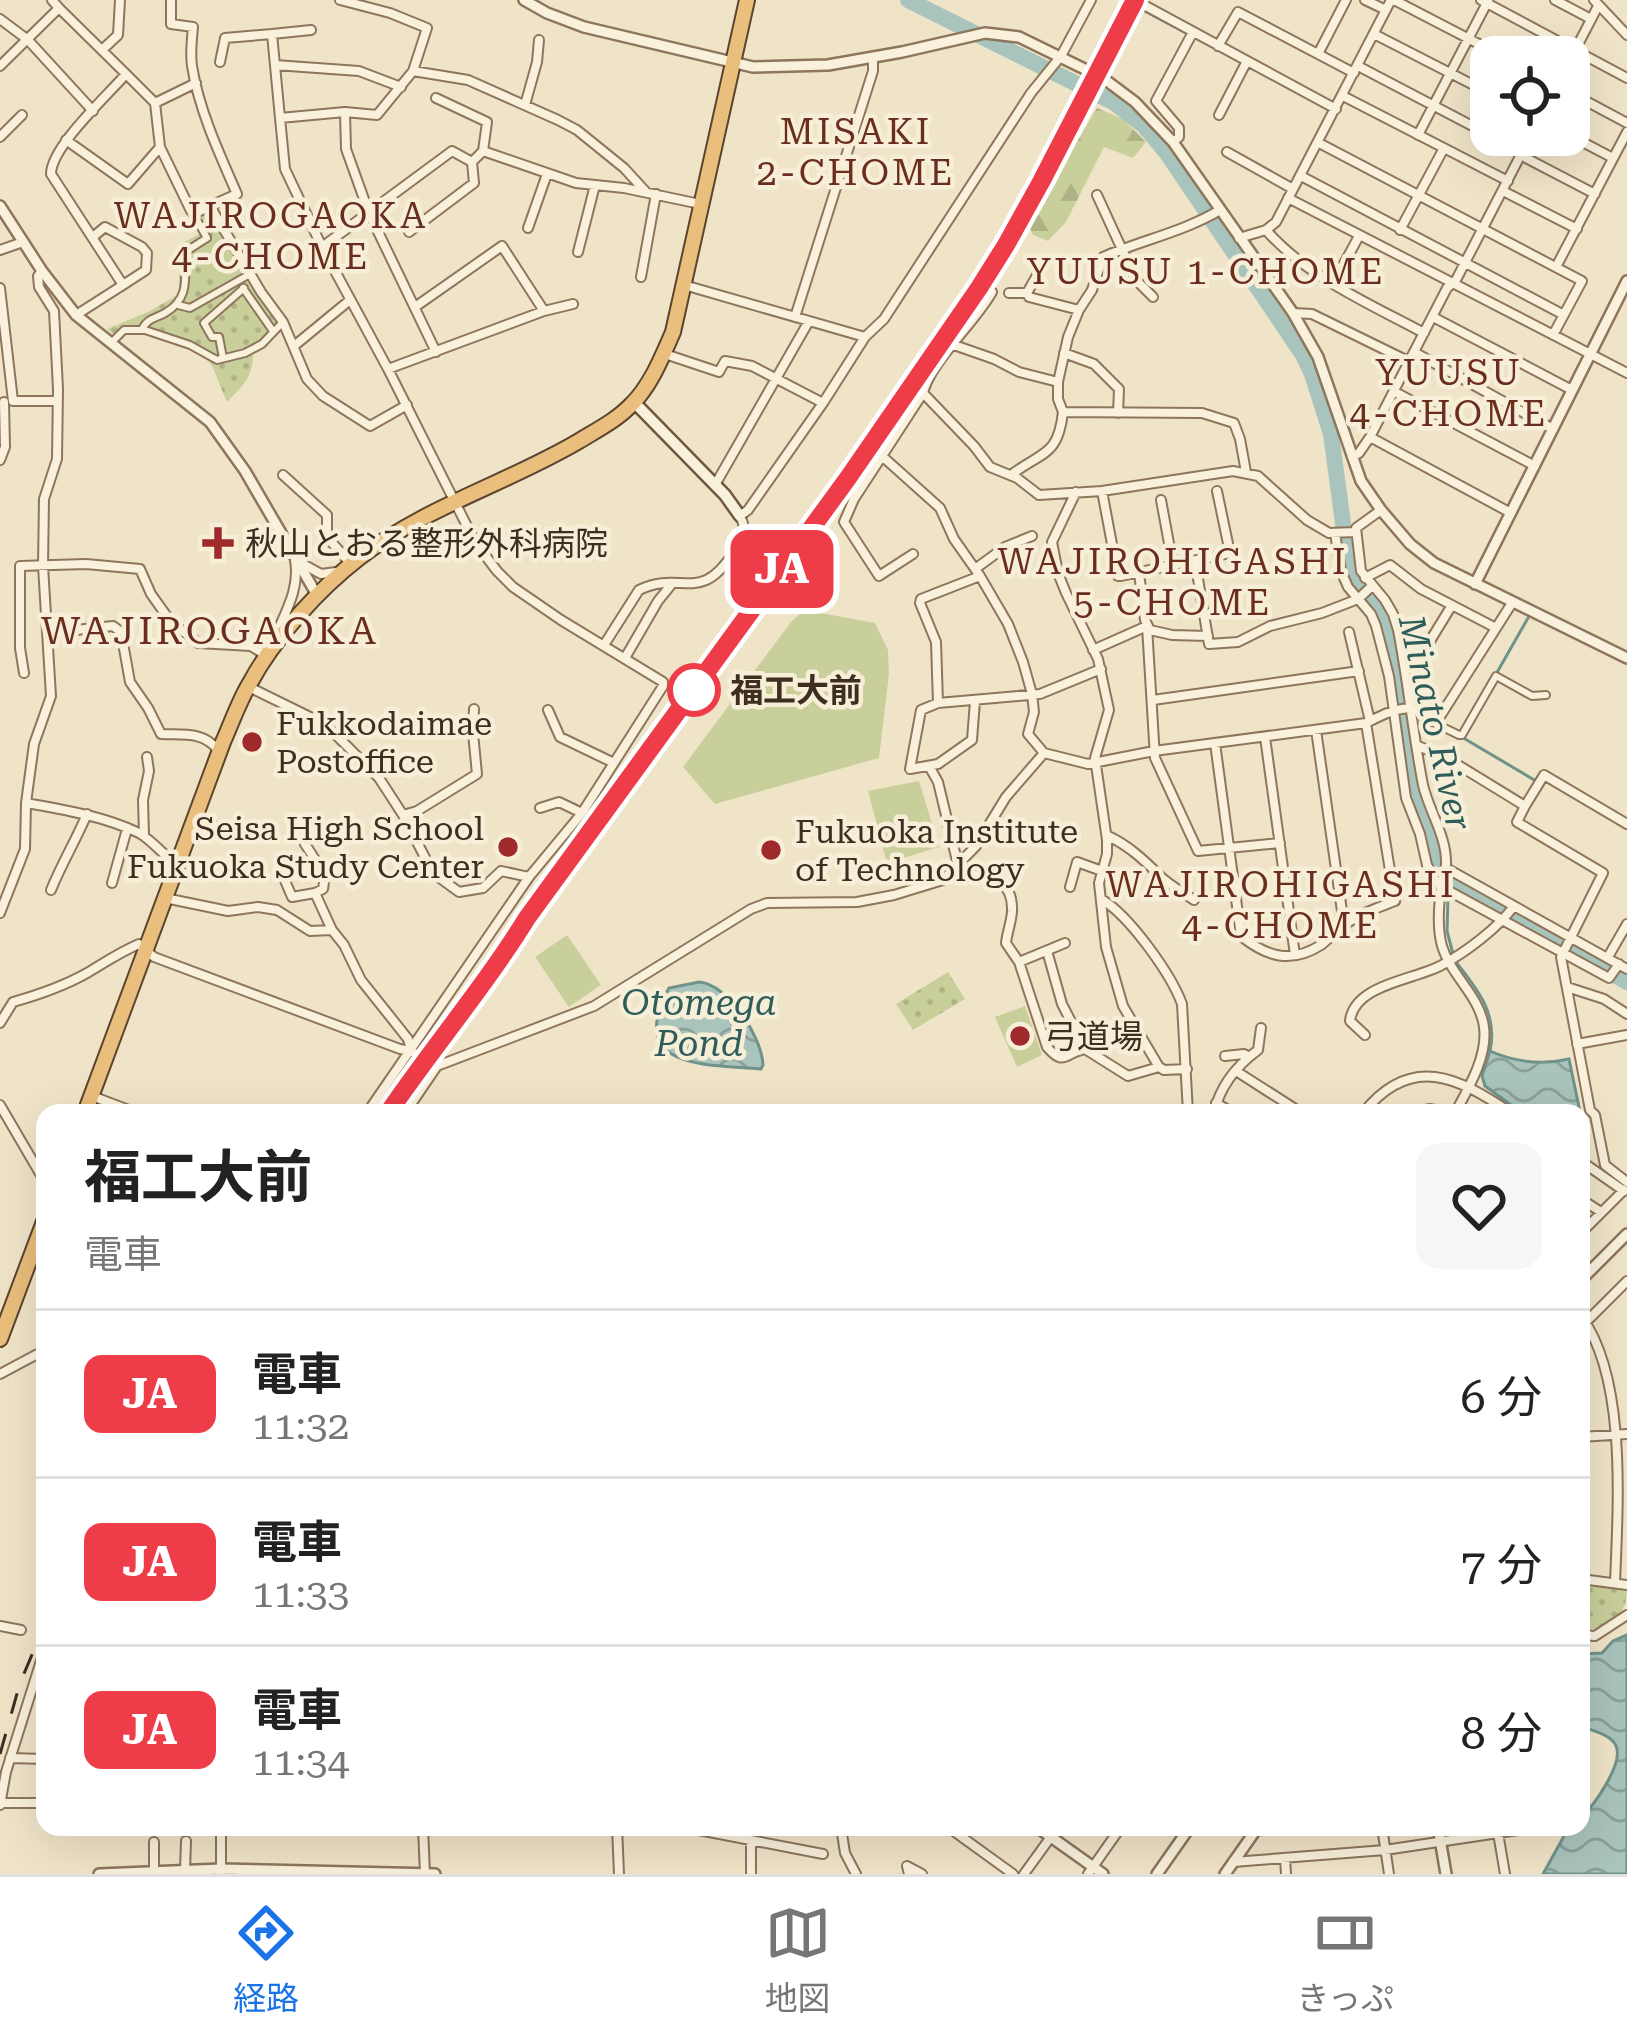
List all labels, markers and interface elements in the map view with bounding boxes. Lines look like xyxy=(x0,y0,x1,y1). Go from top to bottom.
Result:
map controls xyxy=(1470,36,1590,156)
button: locate xyxy=(1470,36,1590,156)
district label: MISAKI 2-CHOME xyxy=(757,111,955,194)
district label: WAJIROGAOKA 4-CHOME xyxy=(114,195,428,278)
district label: YUUSU 1-CHOME xyxy=(1026,251,1386,293)
district label: YUUSU 4-CHOME xyxy=(1350,352,1548,435)
place label: 秋山とおる整形外科病院 xyxy=(245,524,608,563)
marker: 秋山とおる整形外科病院 xyxy=(202,527,234,559)
line badge: JA xyxy=(728,530,836,608)
district label: WAJIROHIGASHI 5-CHOME xyxy=(998,541,1348,624)
text: JA xyxy=(754,544,810,593)
district label: WAJIROGAOKA xyxy=(41,608,379,654)
water label: Minato River xyxy=(1390,610,1480,835)
marker: 福工大前 xyxy=(669,665,719,715)
place label: 福工大前 xyxy=(730,671,862,710)
place label: Fukkodaimae Postoffice xyxy=(276,704,492,781)
marker: Fukkodaimae Postoffice xyxy=(239,729,265,755)
place label: Seisa High School Fukuoka Study Center xyxy=(127,809,484,886)
place label: Fukuoka Institute of Technology xyxy=(795,812,1078,889)
marker: Seisa High School Fukuoka Study Center xyxy=(495,834,521,860)
marker: Fukuoka Institute of Technology xyxy=(758,837,784,863)
district label: WAJIROHIGASHI 4-CHOME xyxy=(1106,864,1456,947)
water label: Otomega Pond xyxy=(621,982,777,1065)
place label: 弓道場 xyxy=(1044,1017,1143,1056)
marker: 弓道場 xyxy=(1007,1023,1033,1049)
button: heart xyxy=(1416,1143,1542,1269)
text: 福工大前 xyxy=(84,1144,312,1211)
text: 電車 xyxy=(84,1232,162,1278)
text: 電車 xyxy=(252,1348,342,1401)
text: JA xyxy=(122,1369,178,1418)
text: 6 分 xyxy=(1460,1371,1542,1424)
text: 11:32 xyxy=(252,1403,349,1449)
text: 電車 xyxy=(252,1516,342,1569)
text: JA xyxy=(122,1537,178,1586)
text: 7 分 xyxy=(1460,1539,1542,1592)
text: 11:33 xyxy=(252,1571,349,1617)
text: 電車 xyxy=(252,1684,342,1737)
text: JA xyxy=(122,1705,178,1754)
text: 8 分 xyxy=(1460,1707,1542,1760)
text: 11:34 xyxy=(252,1739,349,1785)
tab: 経路 xyxy=(233,1900,299,2020)
tab: 地図 xyxy=(765,1900,831,2020)
tab: きっぷ xyxy=(1296,1900,1394,2020)

